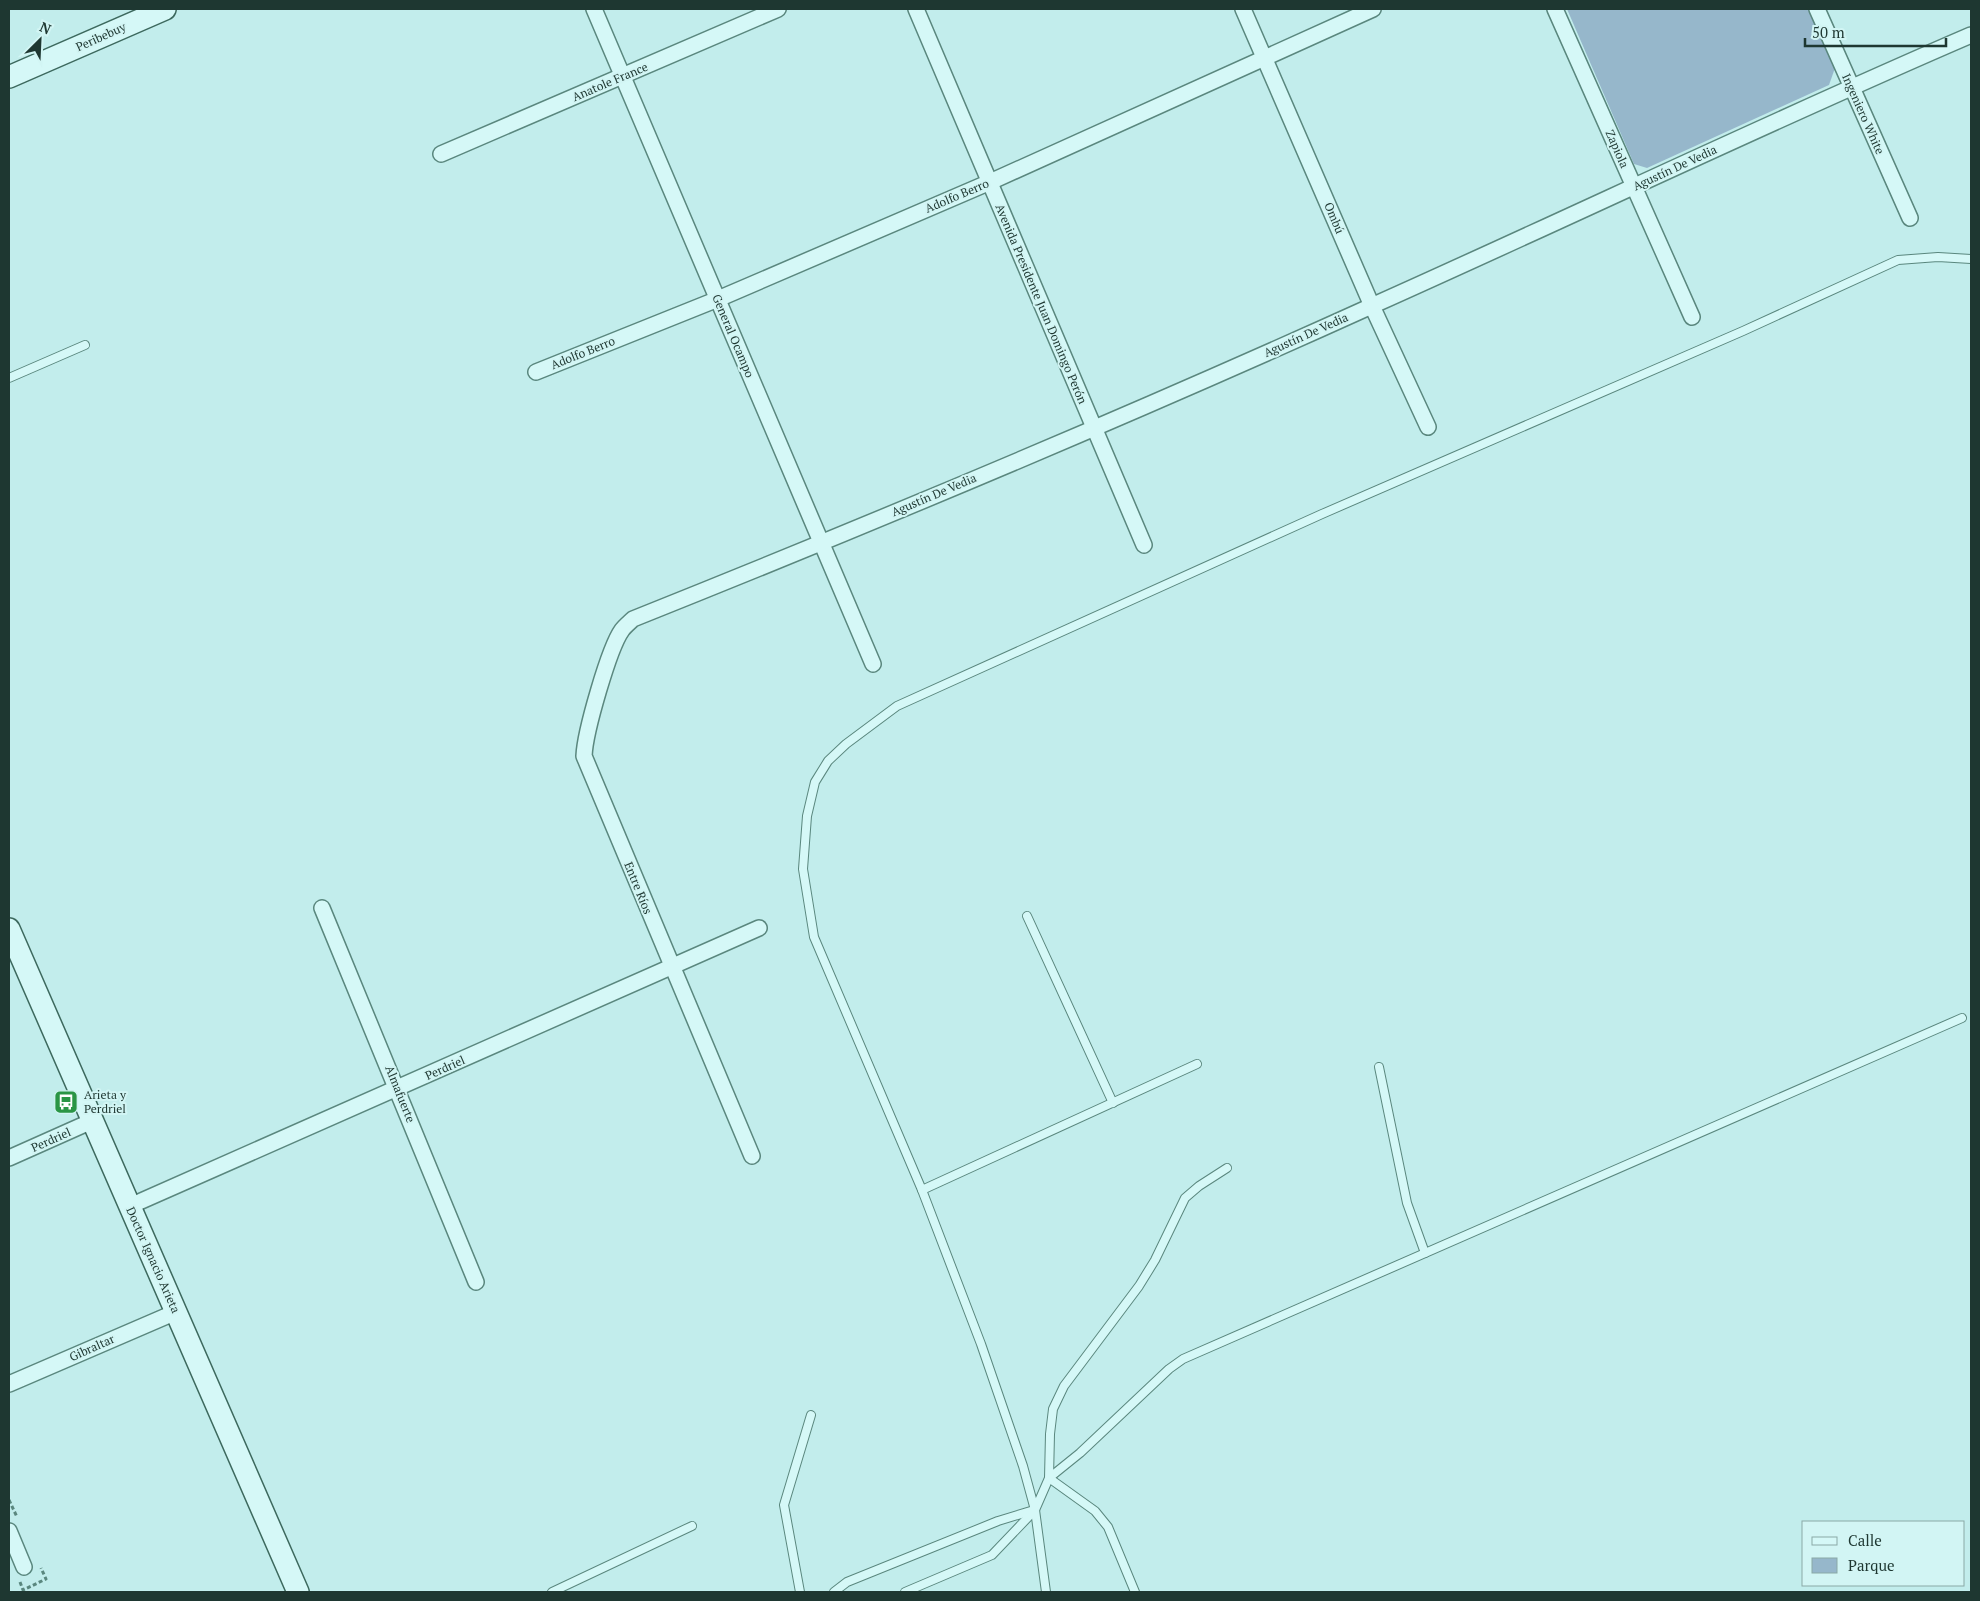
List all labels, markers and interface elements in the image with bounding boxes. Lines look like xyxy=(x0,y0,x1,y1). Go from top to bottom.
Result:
north arrow xyxy=(15,15,65,65)
scale bar xyxy=(1805,15,1946,47)
text: N xyxy=(37,17,55,39)
street label: Peribebuy xyxy=(73,19,129,54)
text: 50 m xyxy=(1812,22,1845,42)
street label: Anatole France xyxy=(570,59,650,104)
street label: Ingeniero White xyxy=(1839,71,1888,157)
street label: Zapiola xyxy=(1602,127,1632,170)
street label: Agustín De Vedia xyxy=(1630,142,1719,194)
street label: Adolfo Berro xyxy=(923,175,991,216)
street label: Ombú xyxy=(1321,200,1348,236)
street label: Avenida Presidente Juan Domingo Perón xyxy=(992,202,1091,406)
street label: General Ocampo xyxy=(709,292,758,380)
street label: Agustín De Vedia xyxy=(1261,309,1350,360)
street label: Adolfo Berro xyxy=(549,333,617,372)
street label: Agustín De Vedia xyxy=(889,470,979,519)
street label: Entre Ríos xyxy=(621,859,656,916)
street label: Perdriel xyxy=(423,1052,467,1083)
street label: Almafuerte xyxy=(382,1063,419,1125)
place label: Arieta y Perdriel xyxy=(84,1087,127,1116)
bus stop icon: Arieta y Perdriel xyxy=(53,1089,79,1115)
street label: Perdriel xyxy=(29,1124,73,1155)
street label: Doctor Ignacio Arieta xyxy=(123,1204,184,1315)
street label: Gibraltar xyxy=(67,1331,117,1364)
legend xyxy=(1802,1521,1965,1586)
text: Calle xyxy=(1848,1530,1882,1550)
text: Parque xyxy=(1848,1555,1895,1575)

